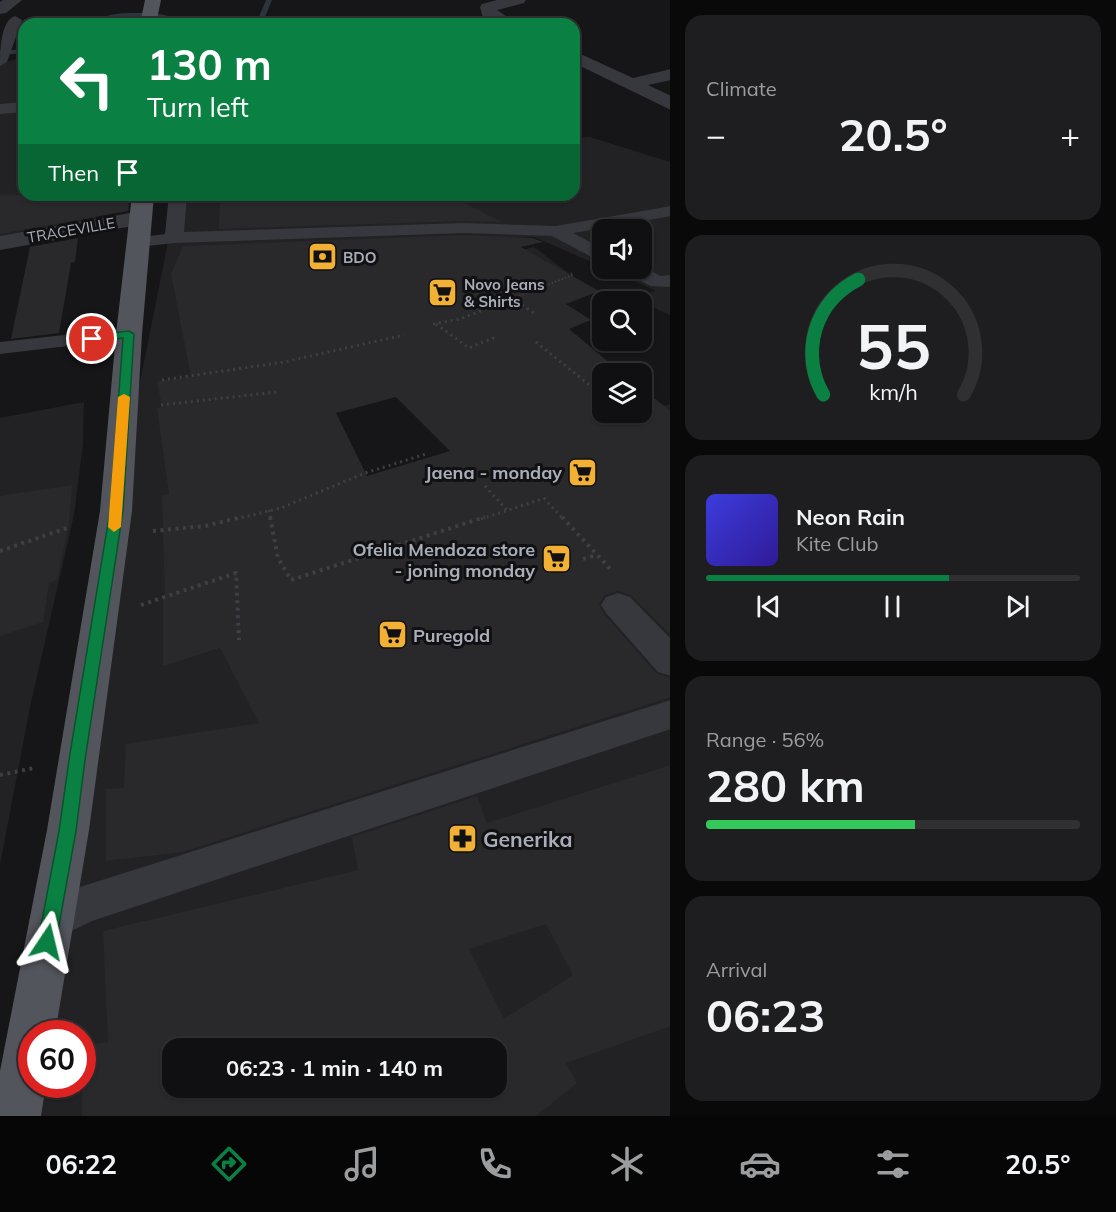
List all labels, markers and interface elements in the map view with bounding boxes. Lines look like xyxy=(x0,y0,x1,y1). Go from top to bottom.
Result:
text: 130 m xyxy=(147,38,272,91)
icon: left xyxy=(48,42,126,120)
text: Climate xyxy=(706,76,777,101)
text: Turn left xyxy=(147,90,249,124)
text: 20.5° xyxy=(838,106,948,162)
text: − xyxy=(706,114,726,155)
text: + xyxy=(1060,114,1080,155)
icon: arrive xyxy=(111,156,144,189)
text: Then xyxy=(48,159,99,187)
street label: TRACEVILLE xyxy=(26,213,116,247)
map controls xyxy=(592,219,652,423)
button: sound xyxy=(592,219,652,279)
bank icon: BDO xyxy=(306,241,338,273)
place label: BDO xyxy=(343,248,377,267)
place label: Novo Jeans & Shirts xyxy=(464,275,545,311)
supermarket icon: Novo Jeans & Shirts xyxy=(427,277,459,309)
button: search xyxy=(592,291,652,351)
text: 55 xyxy=(856,306,930,385)
pin xyxy=(66,313,117,364)
icon: arrive xyxy=(75,322,108,355)
button: layers xyxy=(592,363,652,423)
text: km/h xyxy=(869,378,917,405)
supermarket icon: Jaena - monday xyxy=(567,456,599,488)
place label: Jaena - monday xyxy=(425,461,562,484)
text: Neon Rain xyxy=(796,503,905,531)
text: Kite Club xyxy=(796,531,878,556)
place label: Ofelia Mendoza store - joning monday xyxy=(352,538,535,582)
supermarket icon: Ofelia Mendoza store - joning monday xyxy=(540,543,572,575)
icon: previous xyxy=(752,590,785,623)
icon: pause xyxy=(876,590,909,623)
icon: next xyxy=(1001,590,1034,623)
supermarket icon: Puregold xyxy=(376,619,408,651)
place label: Puregold xyxy=(413,624,490,647)
text: Range · 56% xyxy=(706,727,824,752)
text: 280 km xyxy=(706,757,865,813)
pharmacy icon: Generika xyxy=(446,823,478,855)
place label: Generika xyxy=(483,826,572,852)
position arrow xyxy=(15,910,79,974)
text: Arrival xyxy=(706,957,767,982)
text: 06:23 xyxy=(706,987,825,1043)
speed limit sign: 60 xyxy=(18,1020,96,1098)
text: 06:23 · 1 min · 140 m xyxy=(226,1054,443,1082)
icon: directions xyxy=(208,1143,250,1185)
icon: music xyxy=(341,1143,383,1185)
icon: phone xyxy=(474,1143,516,1185)
icon: climate xyxy=(606,1143,648,1185)
icon: car xyxy=(739,1143,781,1185)
icon: filters xyxy=(872,1143,914,1185)
text: 06:22 xyxy=(45,1147,117,1181)
text: 20.5° xyxy=(1005,1147,1070,1181)

